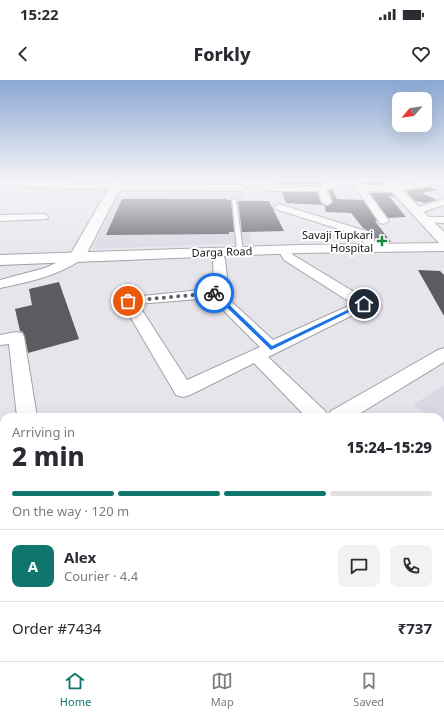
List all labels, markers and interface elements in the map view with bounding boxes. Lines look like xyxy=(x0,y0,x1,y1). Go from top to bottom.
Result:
text: 15:22 xyxy=(20,4,59,24)
text: Forkly xyxy=(193,42,251,66)
icon: back xyxy=(12,43,34,65)
icon: heart xyxy=(410,43,432,65)
north arrow xyxy=(392,92,432,132)
map controls xyxy=(392,92,432,132)
place label: Savaji Tupkari Hospital xyxy=(302,227,373,255)
marker: Savaji Tupkari Hospital xyxy=(376,235,388,247)
street label: Darga Road xyxy=(191,243,253,260)
courier xyxy=(194,273,234,313)
icon: bike xyxy=(203,282,225,304)
pin xyxy=(111,284,145,318)
pin xyxy=(347,287,381,321)
icon: bag xyxy=(117,290,139,312)
icon: home xyxy=(353,293,375,315)
text: Arriving in xyxy=(12,423,75,441)
text: 15:24–15:29 xyxy=(347,437,432,457)
text: 2 min xyxy=(12,438,85,474)
text: On the way · 120 m xyxy=(12,502,129,520)
button: chat xyxy=(338,545,380,587)
button: phone xyxy=(390,545,432,587)
text: Alex xyxy=(64,547,96,567)
text: A xyxy=(28,556,38,576)
text: Courier · 4.4 xyxy=(64,567,138,585)
text: Order #7434 xyxy=(12,618,101,638)
text: ₹737 xyxy=(398,618,432,638)
tab: Home xyxy=(60,670,91,709)
tab: Map xyxy=(211,670,234,709)
tab: Saved xyxy=(353,670,384,709)

